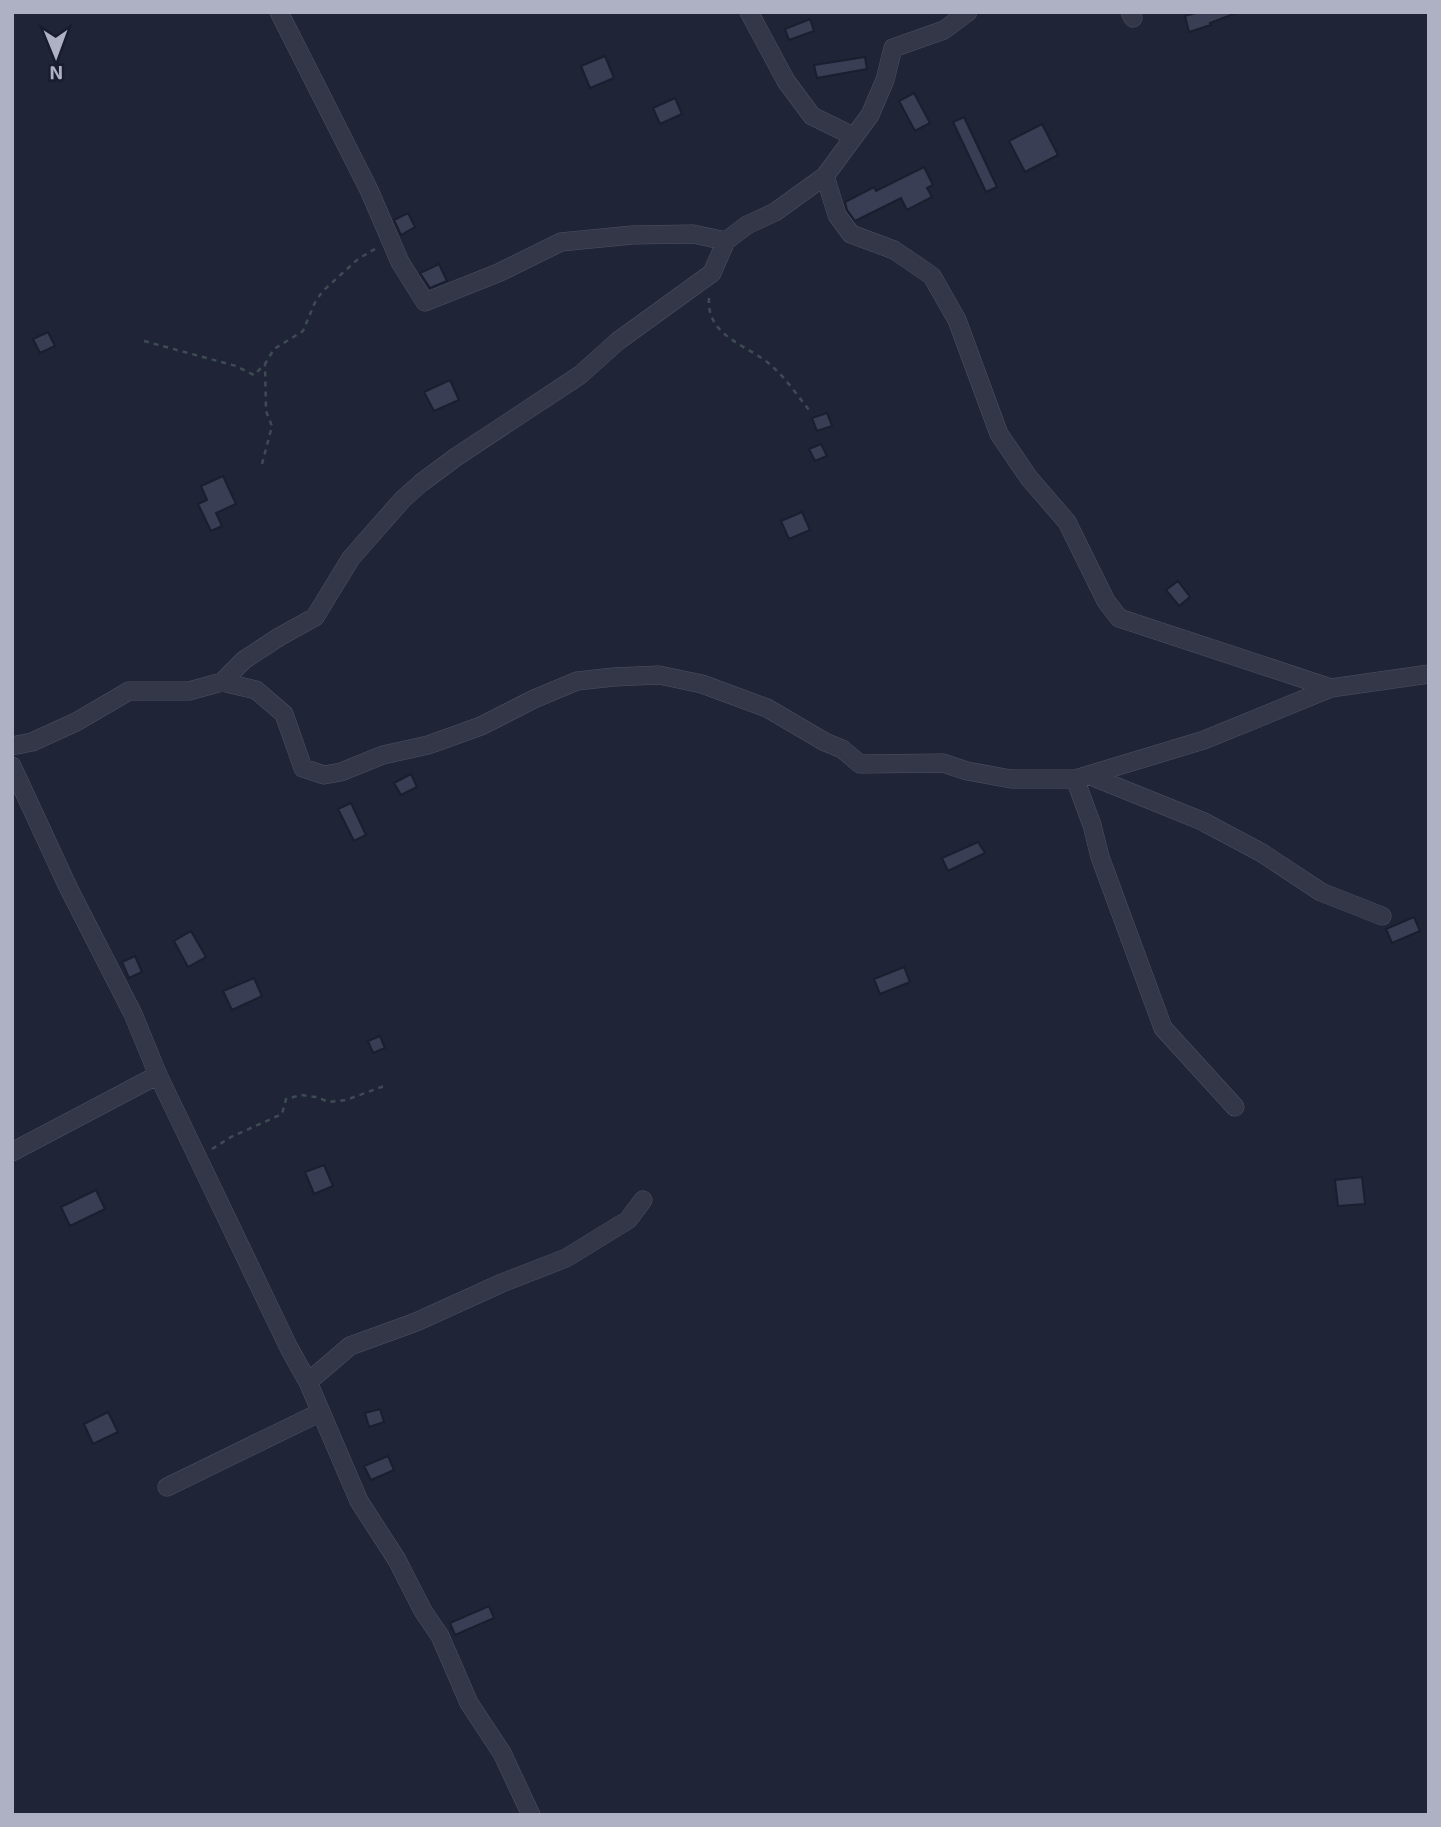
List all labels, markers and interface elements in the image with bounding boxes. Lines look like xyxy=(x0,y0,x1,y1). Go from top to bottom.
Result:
north arrow xyxy=(21,21,91,91)
text: N xyxy=(49,62,63,85)

